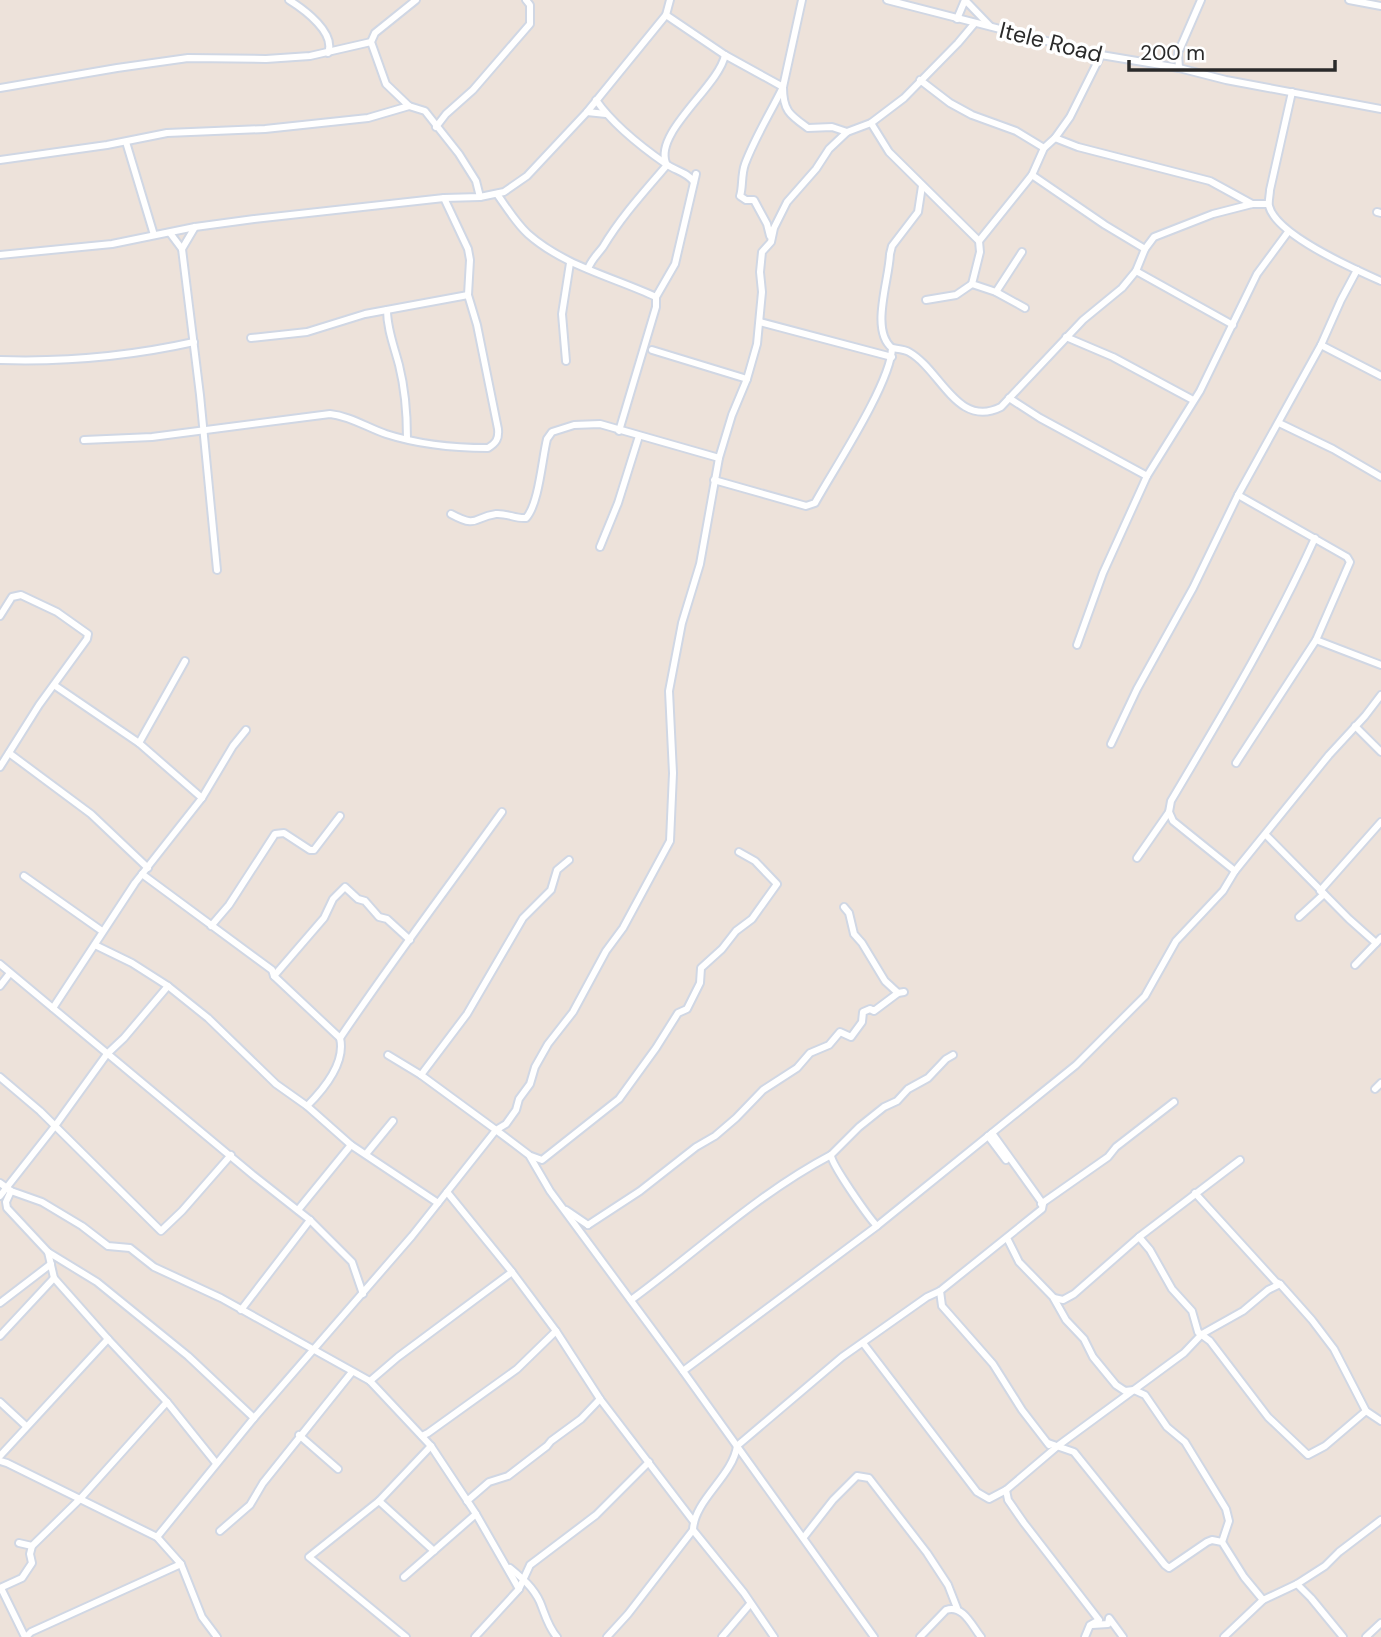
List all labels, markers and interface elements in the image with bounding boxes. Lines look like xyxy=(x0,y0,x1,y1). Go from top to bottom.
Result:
street label: Itele Road xyxy=(996,15,1106,69)
scale bar xyxy=(1129,28,1336,72)
text: 200 m xyxy=(1140,39,1205,67)

